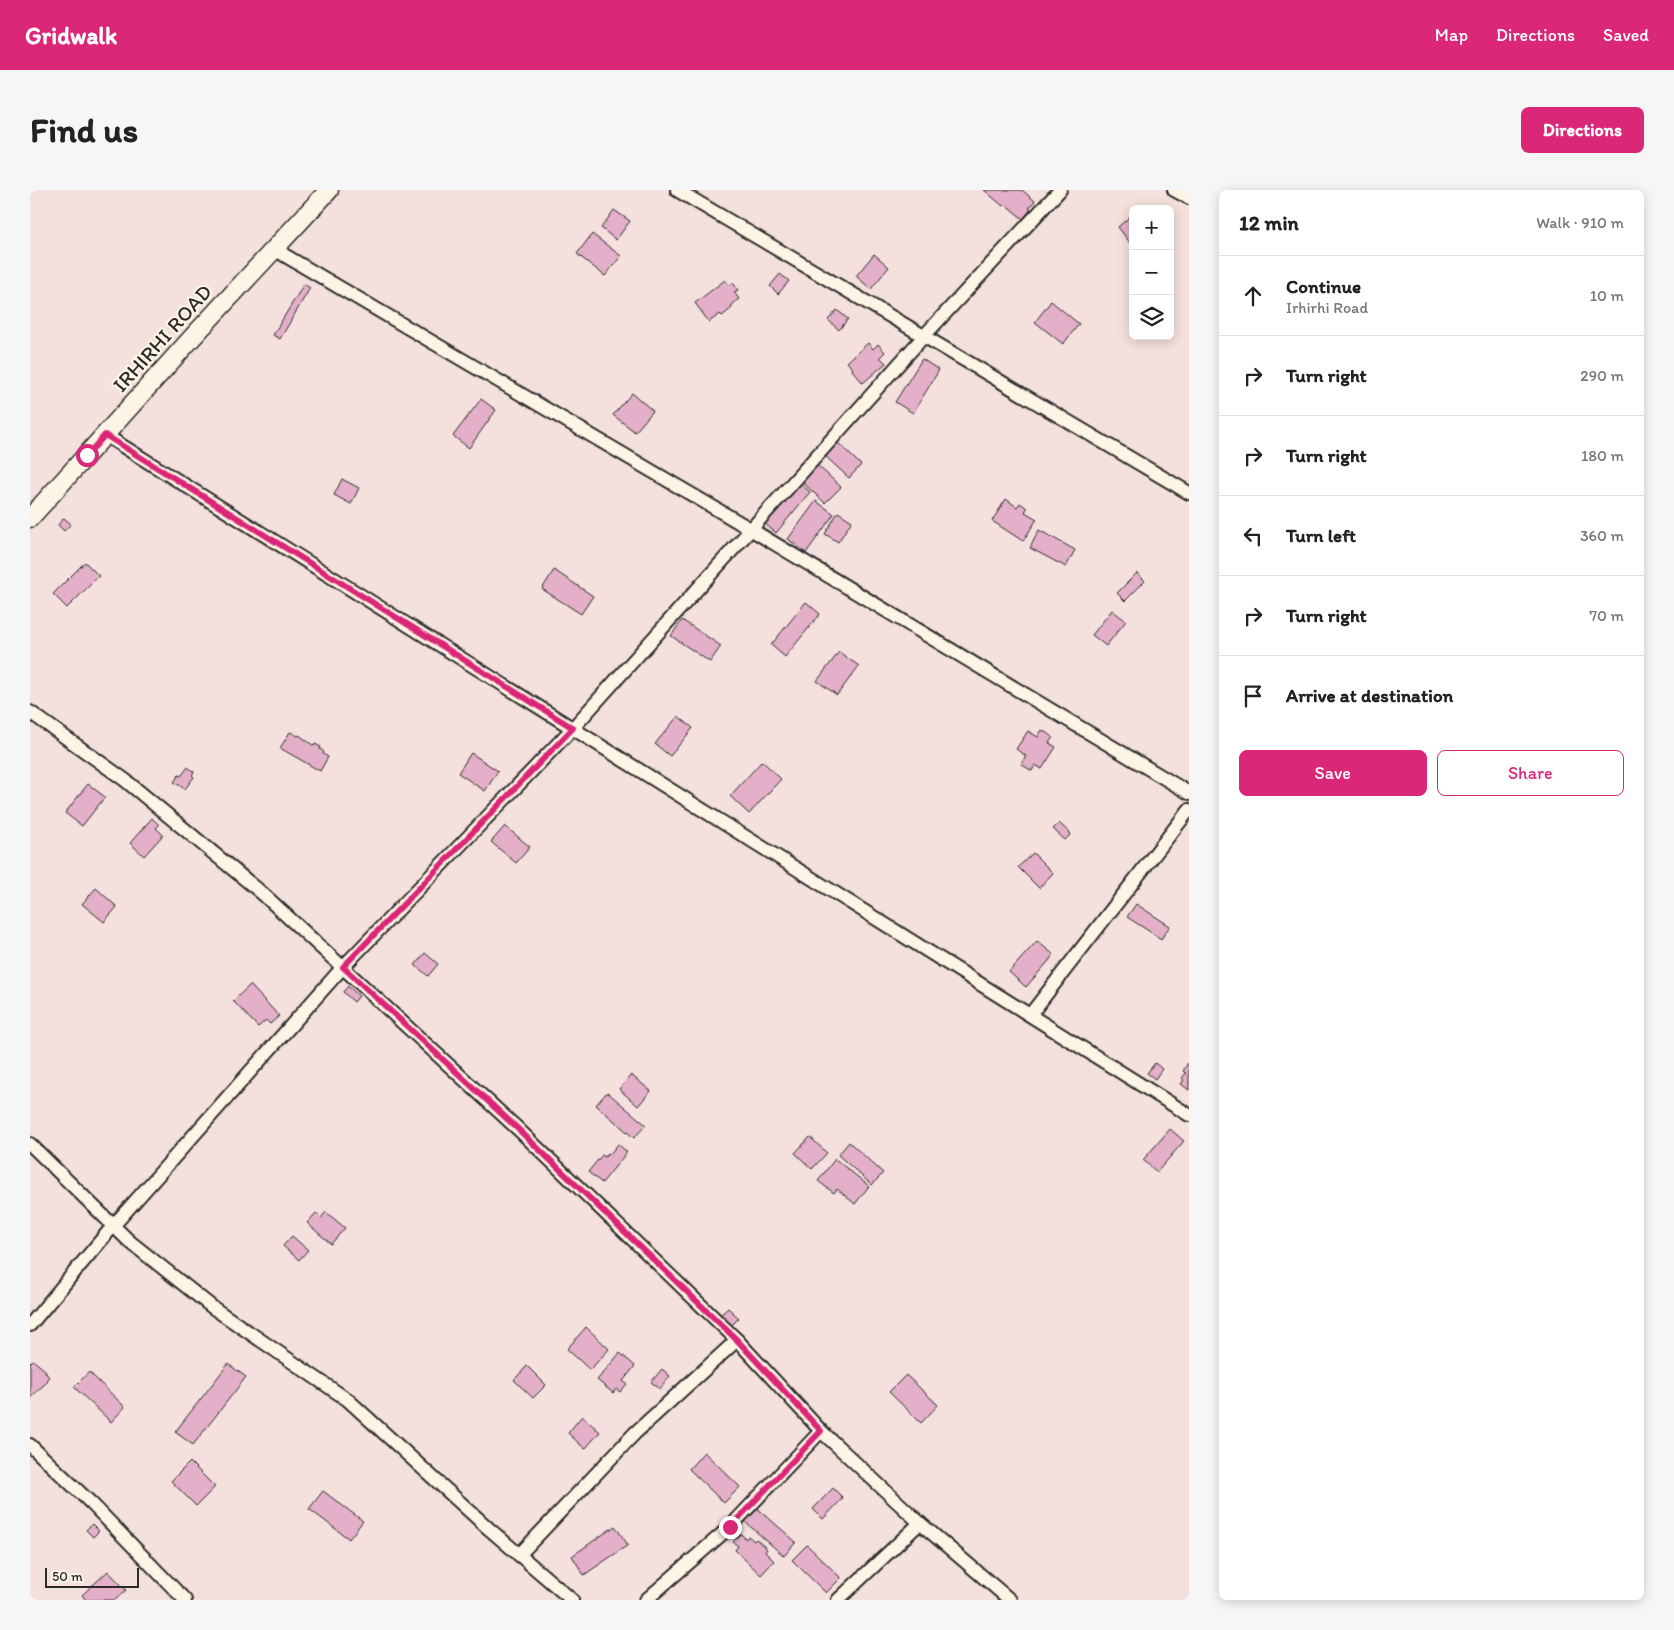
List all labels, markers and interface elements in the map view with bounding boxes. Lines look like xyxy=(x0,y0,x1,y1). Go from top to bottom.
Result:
text: Gridwalk xyxy=(25,21,117,50)
text: Map xyxy=(1435,24,1468,46)
text: Directions xyxy=(1496,24,1575,46)
text: Saved xyxy=(1603,24,1649,46)
button: Directions xyxy=(1521,107,1644,153)
text: Find us xyxy=(30,109,138,151)
map controls xyxy=(1129,205,1174,340)
button: + xyxy=(1129,205,1174,250)
text: 12 min xyxy=(1239,210,1299,235)
text: Walk · 910 m xyxy=(1536,213,1624,232)
button: − xyxy=(1129,250,1174,295)
text: Continue xyxy=(1286,275,1361,298)
street label: IRHIRHI ROAD xyxy=(107,279,217,397)
icon: ahead xyxy=(1239,282,1267,310)
text: 10 m xyxy=(1590,286,1624,305)
button: layers xyxy=(1129,295,1174,340)
text: Irhirhi Road xyxy=(1286,298,1368,317)
icon: right xyxy=(1239,362,1267,390)
text: Turn right xyxy=(1286,364,1367,387)
text: 290 m xyxy=(1580,366,1624,385)
icon: right xyxy=(1239,442,1267,470)
route start xyxy=(76,444,99,467)
text: Turn right xyxy=(1286,444,1367,467)
text: 180 m xyxy=(1581,446,1624,465)
icon: left xyxy=(1239,522,1267,550)
text: Turn left xyxy=(1286,524,1356,547)
text: 360 m xyxy=(1580,526,1624,545)
icon: right xyxy=(1239,602,1267,630)
text: Turn right xyxy=(1286,604,1367,627)
text: 70 m xyxy=(1589,606,1624,625)
icon: arrive xyxy=(1239,682,1267,710)
text: Arrive at destination xyxy=(1286,684,1453,707)
button: Save xyxy=(1239,750,1427,796)
button: Share xyxy=(1437,750,1624,796)
route end xyxy=(719,1516,742,1539)
scale bar xyxy=(45,1565,139,1588)
text: 50 m xyxy=(52,1568,83,1585)

